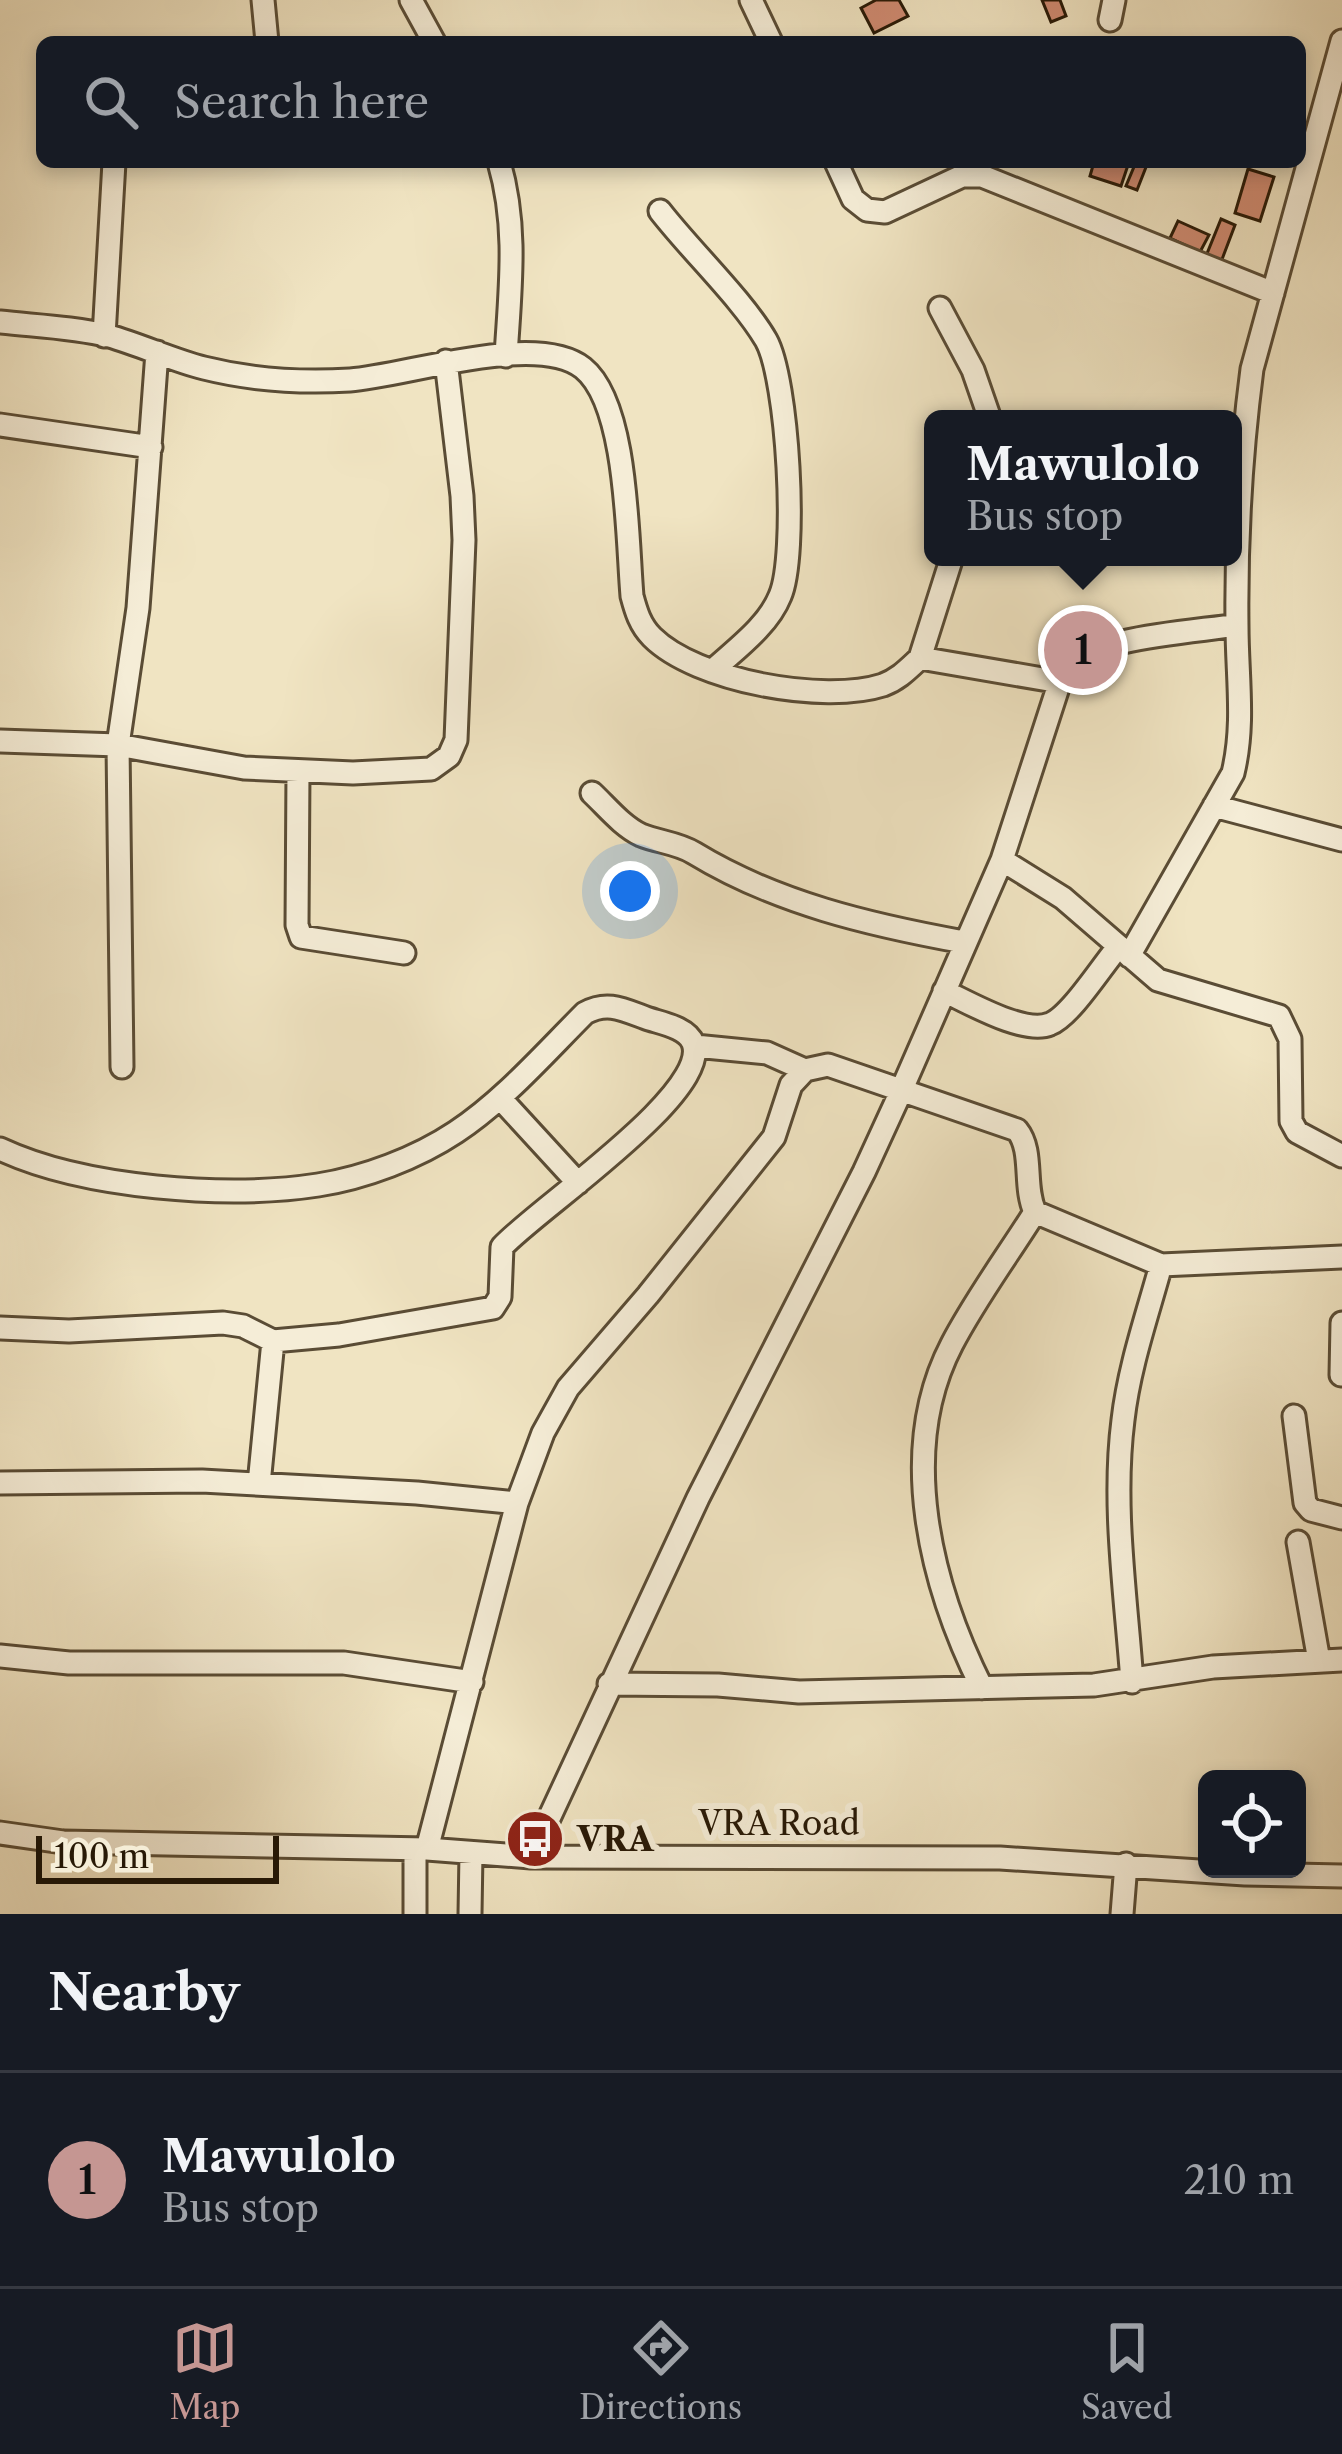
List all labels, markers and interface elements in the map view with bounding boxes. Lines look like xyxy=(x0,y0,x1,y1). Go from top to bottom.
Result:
search box xyxy=(36,36,1306,168)
icon: search xyxy=(78,69,144,135)
text: Search here xyxy=(174,74,429,130)
popup xyxy=(924,410,1242,566)
text: Mawulolo xyxy=(966,436,1200,492)
text: Bus stop xyxy=(966,492,1123,540)
pin: 1 xyxy=(1044,605,1122,695)
your location xyxy=(600,861,660,921)
map controls xyxy=(1198,1770,1306,1878)
button: locate xyxy=(1198,1770,1306,1878)
street label: VRA Road xyxy=(697,1803,860,1844)
bus stop icon: VRA xyxy=(504,1808,566,1870)
place label: VRA xyxy=(576,1819,655,1860)
scale bar xyxy=(36,1830,279,1883)
text: 100 m xyxy=(54,1836,149,1877)
text: Nearby xyxy=(48,1961,240,2023)
text: Mawulolo xyxy=(162,2128,396,2184)
text: 1 xyxy=(78,2156,96,2204)
text: 210 m xyxy=(1184,2156,1294,2204)
text: Bus stop xyxy=(162,2184,319,2232)
tab: Map xyxy=(169,2315,240,2428)
tab: Directions xyxy=(579,2315,742,2428)
tab: Saved xyxy=(1081,2315,1173,2428)

